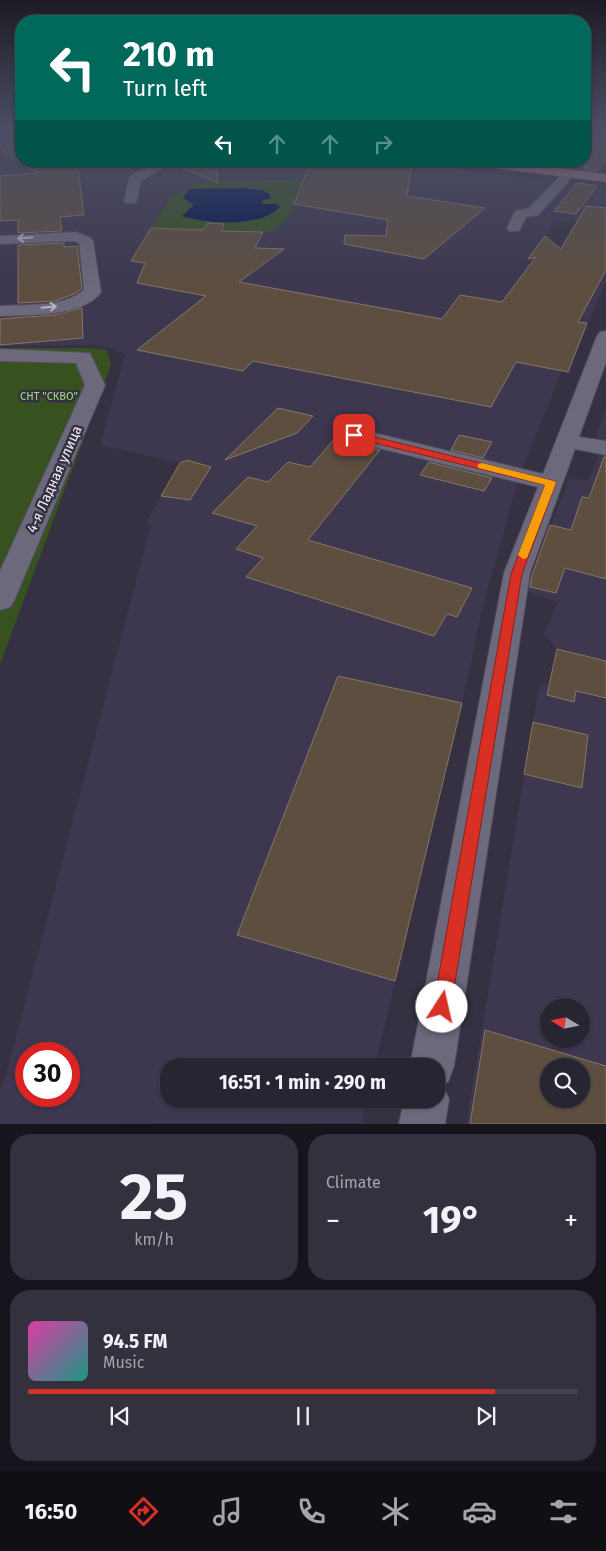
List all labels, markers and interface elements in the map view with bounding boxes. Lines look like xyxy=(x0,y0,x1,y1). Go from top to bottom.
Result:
text: 210 m xyxy=(123,33,215,75)
icon: left xyxy=(40,35,105,100)
text: Turn left xyxy=(123,75,207,102)
icon: left xyxy=(210,130,238,158)
icon: ahead xyxy=(263,130,291,158)
icon: ahead xyxy=(316,130,344,158)
icon: right xyxy=(369,130,397,158)
one-way arrow xyxy=(17,234,33,243)
one-way arrow xyxy=(40,302,56,312)
park label: СНТ "СКВО" xyxy=(20,390,78,403)
pin xyxy=(333,414,375,456)
icon: arrive xyxy=(340,421,368,449)
street label: 4-я Ладная улица xyxy=(23,423,86,535)
position arrow xyxy=(415,980,467,1032)
north arrow xyxy=(540,998,590,1048)
map controls xyxy=(540,998,590,1108)
speed limit sign: 30 xyxy=(15,1042,80,1107)
button: search xyxy=(540,1058,590,1108)
text: 16:51 · 1 min · 290 m xyxy=(219,1071,386,1094)
text: 25 xyxy=(120,1158,188,1236)
text: Climate xyxy=(326,1173,381,1192)
text: 19° xyxy=(423,1197,481,1243)
text: − xyxy=(326,1204,340,1237)
text: + xyxy=(564,1204,578,1237)
text: km/h xyxy=(134,1230,174,1249)
text: 94.5 FM xyxy=(103,1330,167,1353)
text: Music xyxy=(103,1353,144,1372)
icon: previous xyxy=(106,1402,134,1430)
icon: pause xyxy=(289,1402,317,1430)
icon: next xyxy=(472,1402,500,1430)
icon: directions xyxy=(126,1494,161,1529)
icon: music xyxy=(210,1494,245,1529)
icon: phone xyxy=(294,1494,329,1529)
icon: climate xyxy=(378,1494,413,1529)
icon: car xyxy=(462,1494,497,1529)
icon: filters xyxy=(546,1494,581,1529)
text: 16:50 xyxy=(25,1498,77,1525)

